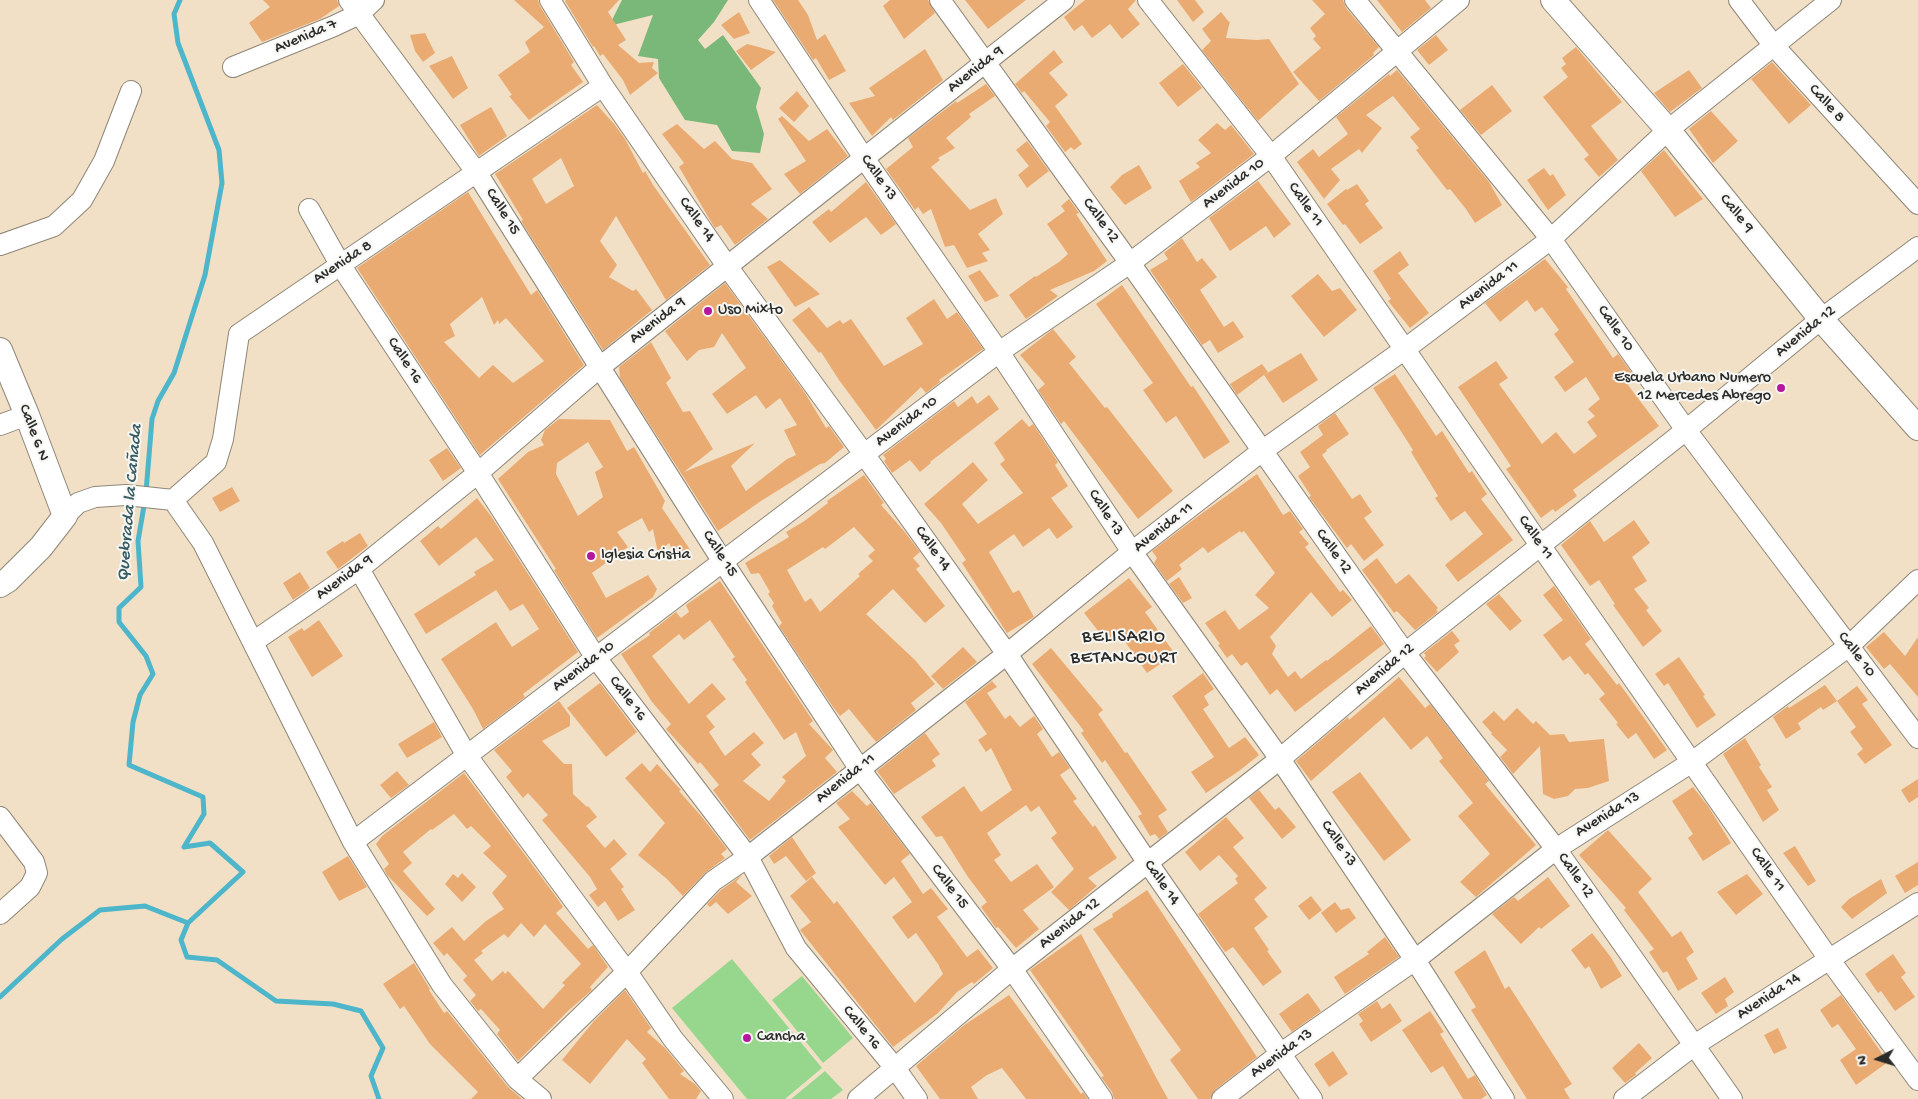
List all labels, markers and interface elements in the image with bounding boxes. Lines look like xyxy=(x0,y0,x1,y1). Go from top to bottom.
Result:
street label: Avenida 7 xyxy=(272,15,340,59)
street label: Avenida 9 xyxy=(944,42,1008,98)
street label: Calle 8 xyxy=(1804,81,1848,127)
street label: Calle 13 xyxy=(855,151,901,205)
street label: Avenida 10 xyxy=(1199,154,1269,214)
street label: Calle 11 xyxy=(1283,179,1327,231)
street label: Calle 15 xyxy=(480,185,524,239)
street label: Calle 9 xyxy=(1714,191,1758,237)
street label: Calle 14 xyxy=(674,194,718,246)
street label: Calle 12 xyxy=(1077,195,1123,247)
street label: Avenida 8 xyxy=(310,237,376,289)
street label: Avenida 11 xyxy=(1455,257,1523,315)
street label: Avenida 9 xyxy=(626,293,690,349)
place label: Uso Mixto xyxy=(718,301,783,321)
street label: Calle 10 xyxy=(1592,302,1638,356)
street label: Avenida 12 xyxy=(1772,302,1840,362)
marker: Uso Mixto xyxy=(702,305,714,317)
street label: Calle 16 xyxy=(382,334,426,388)
place label: Escuela Urbano Numero 12 Mercedes Abrego xyxy=(1614,369,1771,407)
marker: Escuela Urbano Numero 12 Mercedes Abrego xyxy=(1775,382,1787,394)
street label: Avenida 10 xyxy=(872,392,942,452)
street label: Calle 6 N xyxy=(13,402,53,464)
water label: Quebrada la Cañada xyxy=(113,424,149,582)
street label: Calle 13 xyxy=(1083,486,1127,540)
street label: Avenida 11 xyxy=(1130,499,1198,557)
street label: Calle 11 xyxy=(1513,512,1557,564)
street label: Calle 14 xyxy=(910,523,954,575)
street label: Calle 12 xyxy=(1311,526,1355,578)
street label: Calle 15 xyxy=(697,527,741,581)
place label: Iglesia Cristia xyxy=(601,546,690,566)
marker: Iglesia Cristia xyxy=(585,550,597,562)
street label: Avenida 9 xyxy=(313,551,377,605)
district label: BELISARIO BETANCOURT xyxy=(1069,627,1179,670)
street label: Calle 10 xyxy=(1833,628,1879,682)
street label: Avenida 10 xyxy=(549,637,619,697)
street label: Avenida 12 xyxy=(1351,639,1419,701)
street label: Calle 16 xyxy=(604,673,650,725)
street label: Avenida 11 xyxy=(812,750,880,808)
street label: Avenida 13 xyxy=(1572,788,1644,842)
street label: Calle 13 xyxy=(1316,817,1360,871)
street label: Calle 11 xyxy=(1745,844,1789,896)
street label: Calle 12 xyxy=(1553,850,1597,902)
street label: Calle 14 xyxy=(1139,857,1183,909)
street label: Calle 15 xyxy=(926,861,972,913)
street label: Avenida 12 xyxy=(1036,894,1104,954)
street label: Avenida 14 xyxy=(1734,969,1804,1025)
street label: Calle 16 xyxy=(837,1002,885,1054)
street label: Avenida 13 xyxy=(1247,1025,1317,1083)
place label: Cancha xyxy=(757,1028,805,1048)
marker: Cancha xyxy=(741,1032,753,1044)
north arrow xyxy=(1853,1034,1903,1084)
text: N xyxy=(1854,1055,1871,1066)

